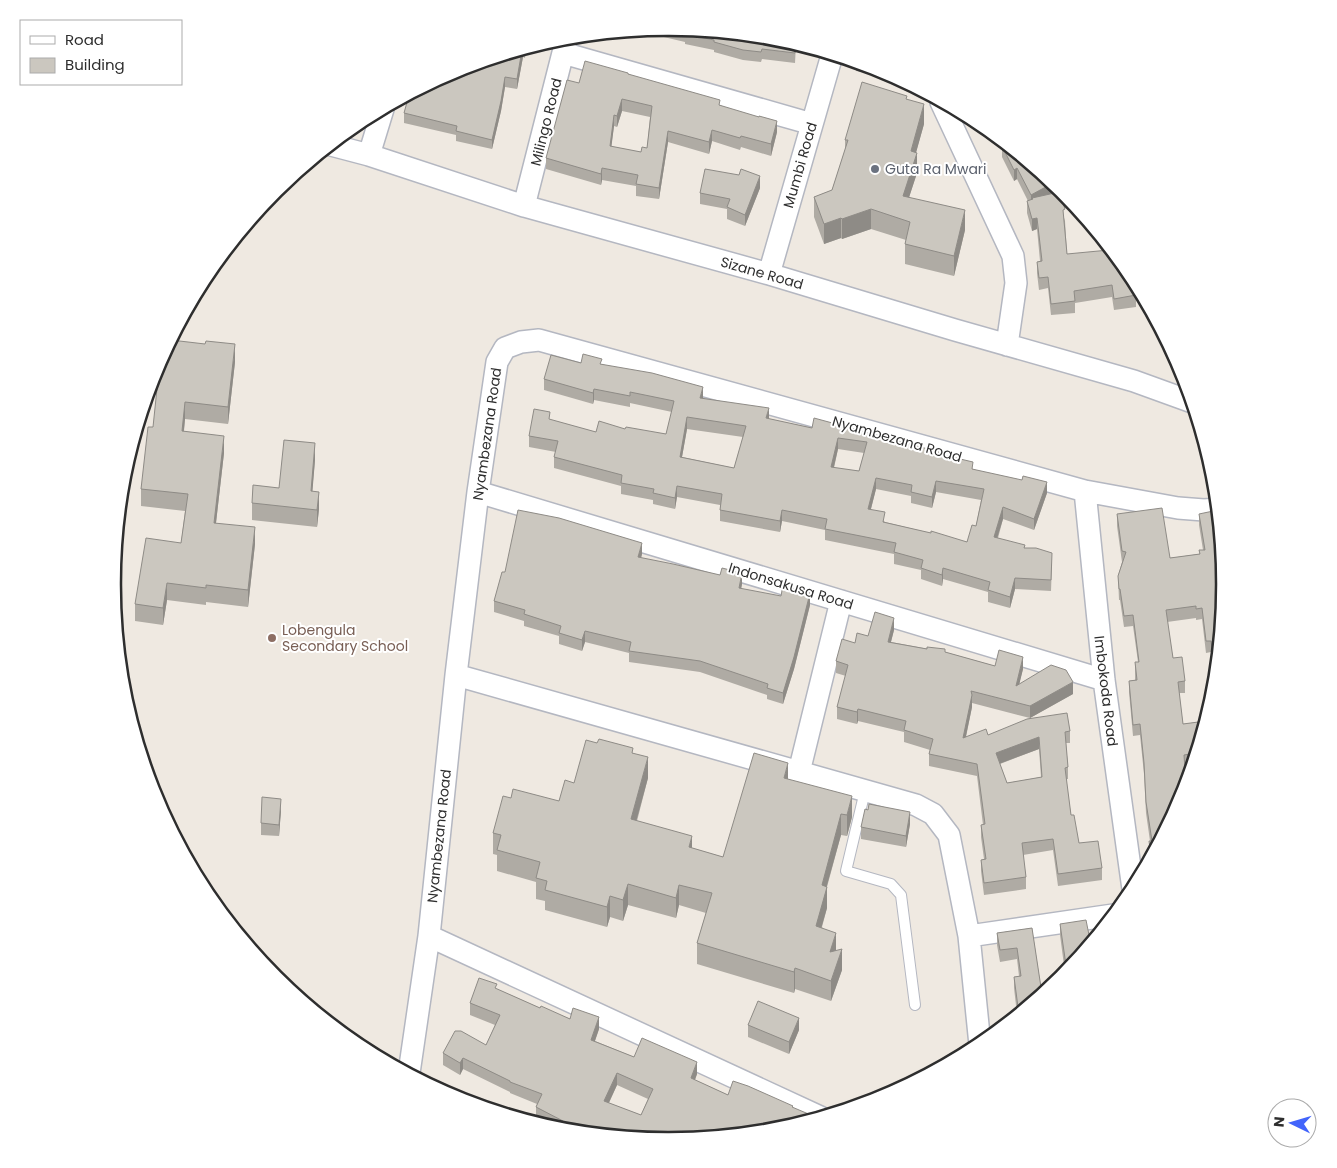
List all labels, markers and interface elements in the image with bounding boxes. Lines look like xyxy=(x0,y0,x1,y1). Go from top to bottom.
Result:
legend xyxy=(20,20,182,85)
text: Road xyxy=(65,29,104,50)
text: Building xyxy=(65,54,125,75)
street label: Milingo Road xyxy=(525,76,567,168)
street label: Mumbi Road xyxy=(778,120,822,210)
place label: Guta Ra Mwari xyxy=(885,159,987,179)
marker: Guta Ra Mwari xyxy=(869,163,881,175)
street label: Sizane Road xyxy=(718,252,806,294)
street label: Nyambezana Road xyxy=(468,366,506,502)
street label: Nyambezana Road xyxy=(830,411,964,467)
street label: Indonsakusa Road xyxy=(726,557,856,615)
place label: Lobengula Secondary School xyxy=(282,620,408,656)
marker: Lobengula Secondary School xyxy=(266,632,278,644)
street label: Imbokoda Road xyxy=(1089,634,1123,748)
street label: Nyambezana Road xyxy=(422,768,456,904)
north arrow xyxy=(1267,1098,1317,1148)
text: N xyxy=(1269,1116,1289,1128)

